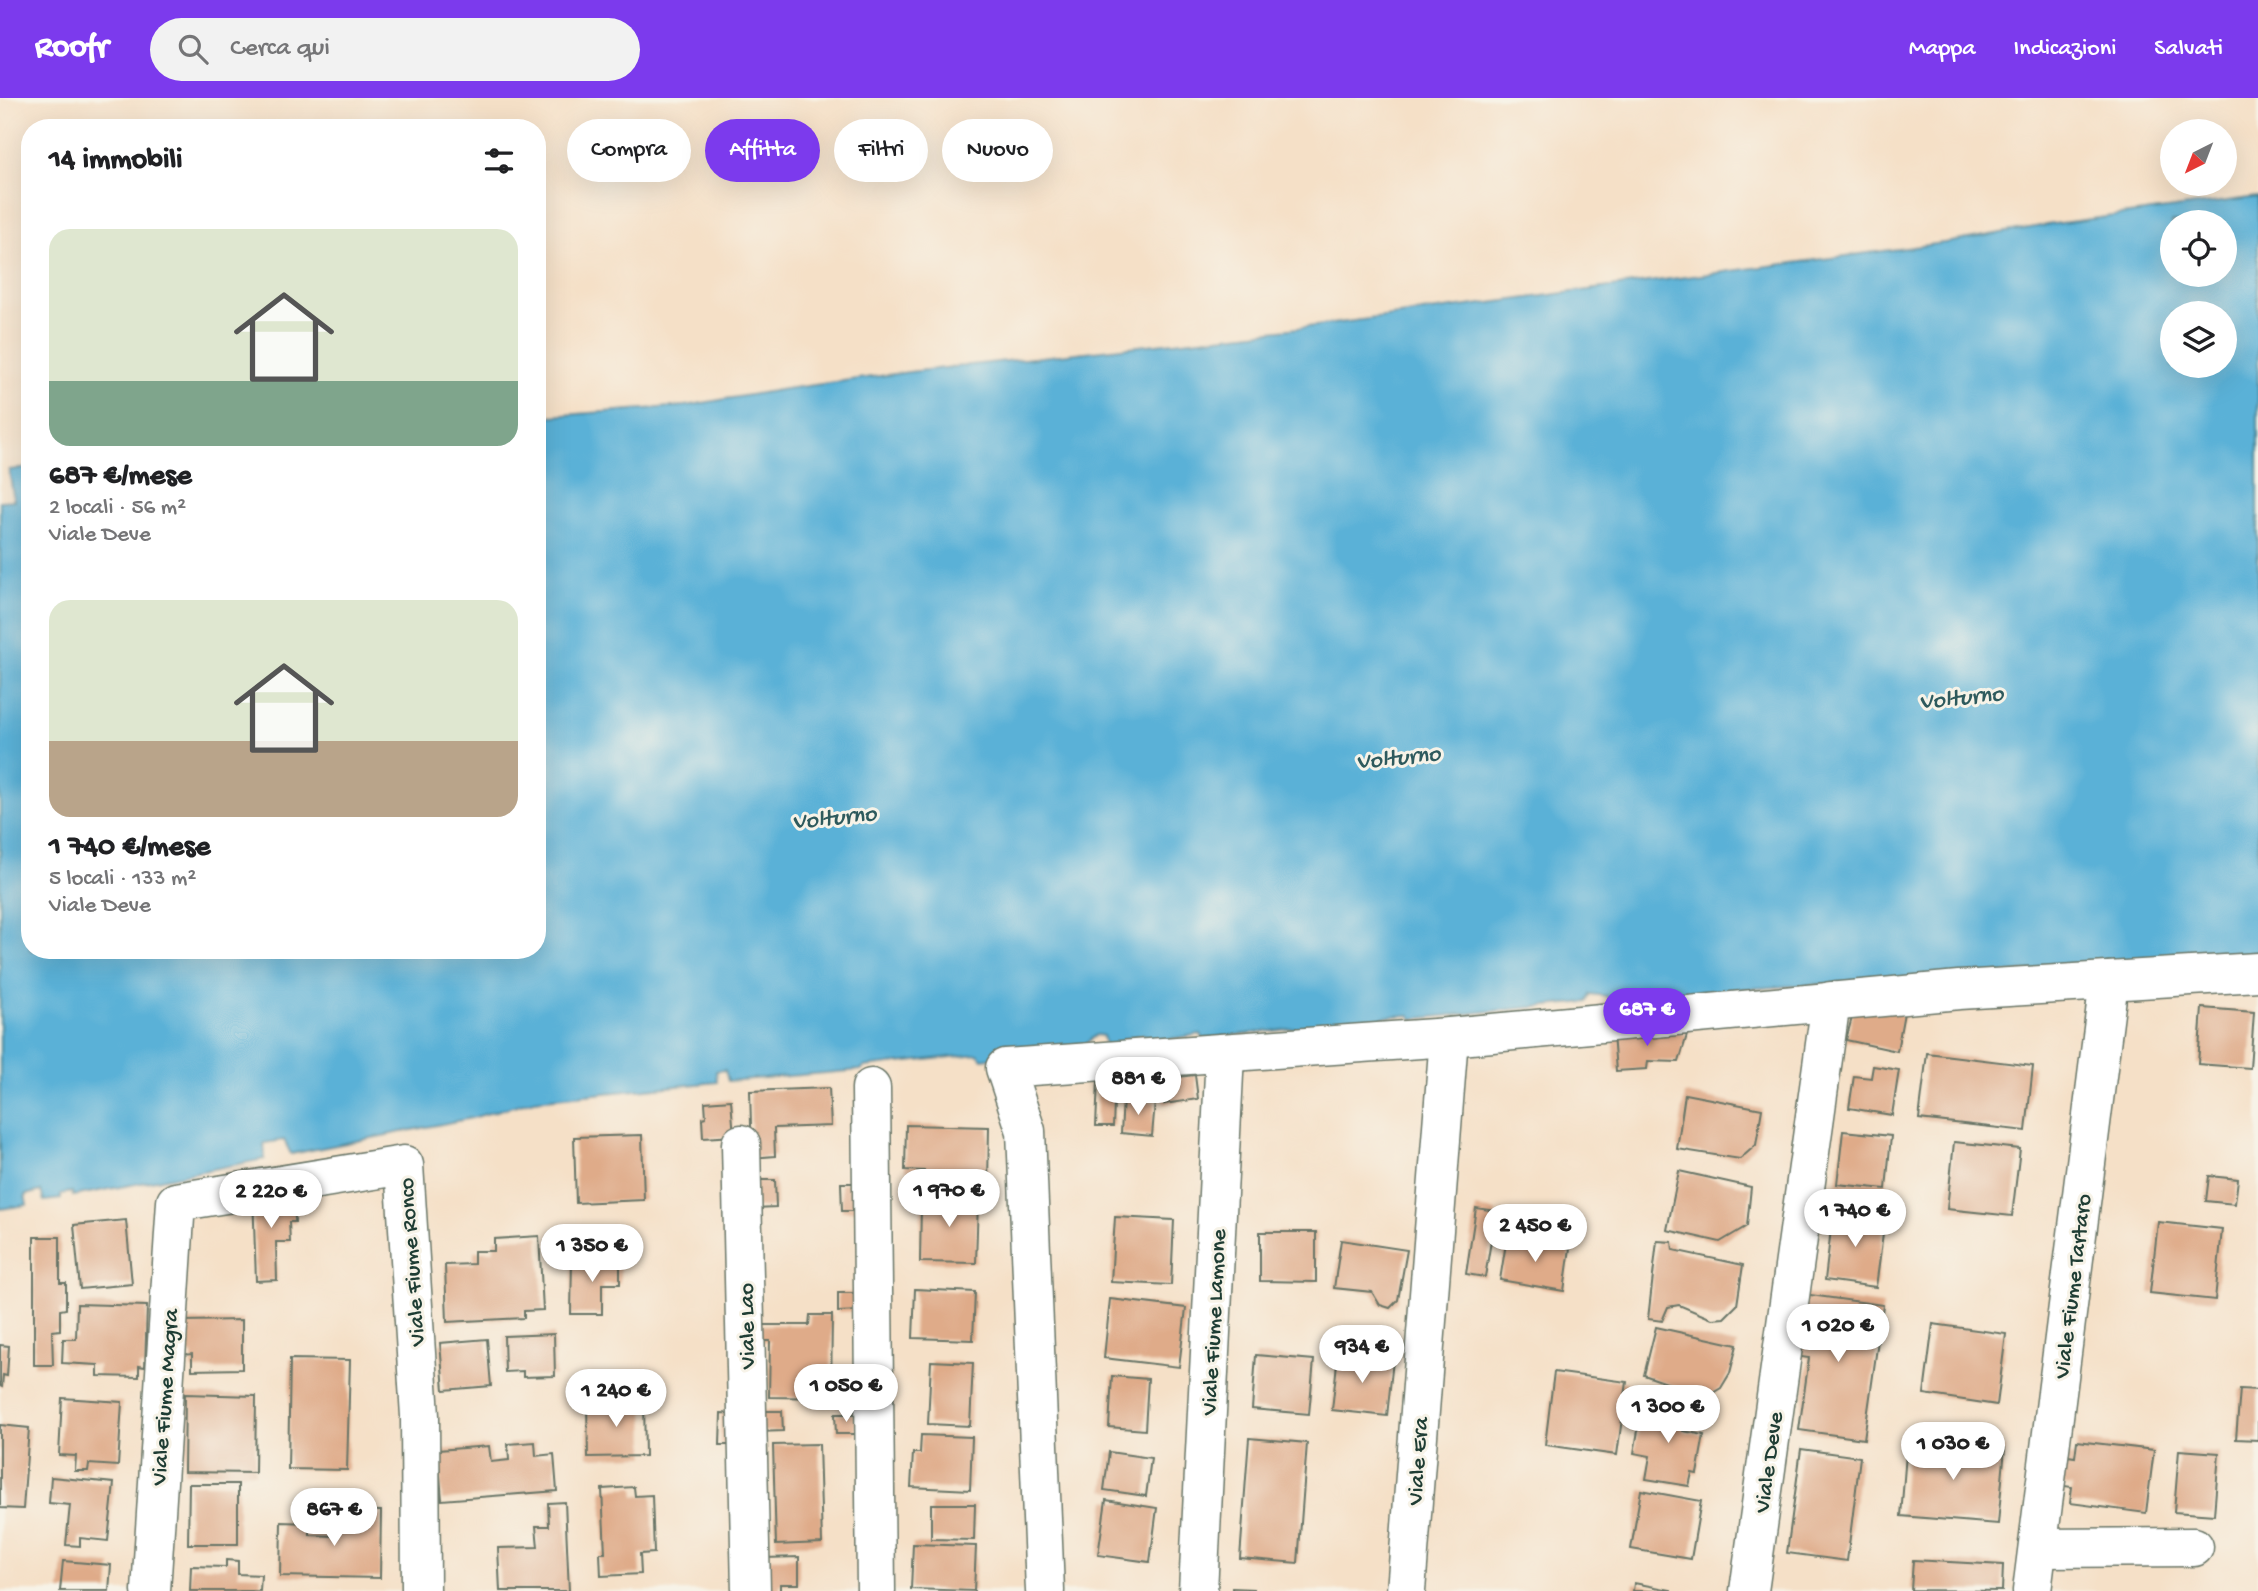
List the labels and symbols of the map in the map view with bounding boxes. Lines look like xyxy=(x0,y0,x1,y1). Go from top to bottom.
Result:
north arrow xyxy=(2160,119,2236,196)
water label: Volturno xyxy=(1918,680,2006,718)
water label: Volturno xyxy=(1355,740,1443,778)
water label: Volturno xyxy=(791,800,879,838)
pin: 687 € xyxy=(1598,988,1696,1048)
pin: 881 € xyxy=(1089,1058,1187,1117)
pin: 2 220 € xyxy=(206,1170,336,1230)
pin: 1 970 € xyxy=(884,1170,1014,1229)
street label: Viale Fiume Ronco xyxy=(394,1177,433,1348)
pin: 1 740 € xyxy=(1790,1190,1920,1249)
street label: Viale Fiume Tartaro xyxy=(2050,1192,2099,1381)
pin: 2 450 € xyxy=(1470,1204,1600,1264)
pin: 1 350 € xyxy=(527,1224,657,1284)
street label: Viale Fiume Lamone xyxy=(1197,1227,1234,1417)
street label: Viale Lao xyxy=(734,1283,763,1370)
pin: 1 020 € xyxy=(1773,1304,1903,1364)
street label: Viale Fiume Magra xyxy=(147,1307,186,1487)
pin: 934 € xyxy=(1313,1326,1411,1385)
pin: 1 050 € xyxy=(781,1364,911,1424)
pin: 1 240 € xyxy=(551,1370,681,1429)
pin: 1 300 € xyxy=(1603,1386,1733,1445)
street label: Viale Deve xyxy=(1750,1409,1791,1516)
street label: Viale Era xyxy=(1403,1415,1436,1507)
pin: 1 030 € xyxy=(1888,1422,2018,1482)
pin: 867 € xyxy=(285,1488,383,1548)

